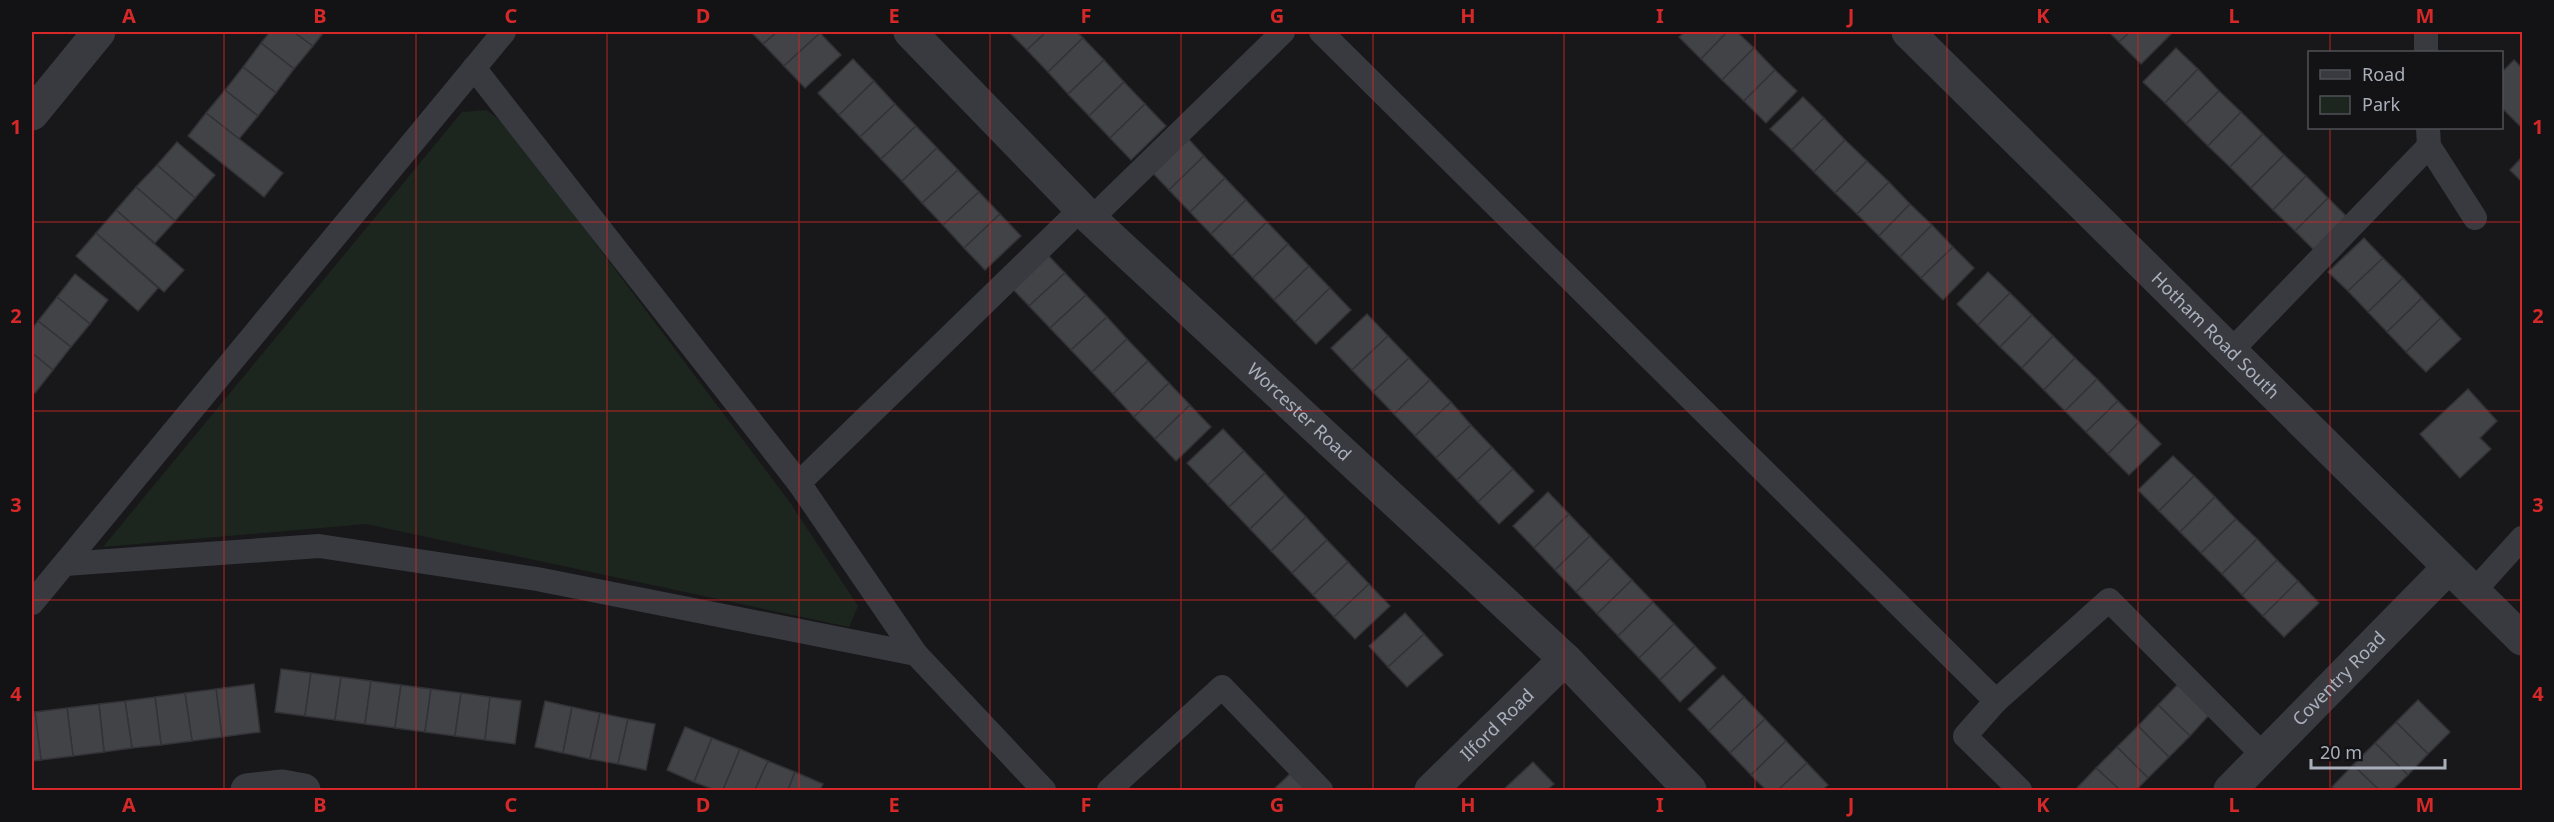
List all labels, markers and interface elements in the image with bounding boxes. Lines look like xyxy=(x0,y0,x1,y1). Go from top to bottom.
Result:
text: A xyxy=(122,2,136,29)
text: B xyxy=(313,2,327,29)
text: C xyxy=(505,2,518,29)
text: D xyxy=(696,2,710,29)
text: E xyxy=(888,2,900,29)
text: F xyxy=(1081,2,1091,29)
text: G xyxy=(1270,2,1284,29)
text: H xyxy=(1460,2,1476,29)
text: I xyxy=(1656,2,1664,29)
text: J xyxy=(1846,2,1854,29)
text: K xyxy=(2036,2,2050,29)
text: L xyxy=(2228,2,2240,29)
text: M xyxy=(2416,2,2434,29)
legend xyxy=(2308,51,2503,129)
text: Road xyxy=(2362,62,2405,86)
text: Park xyxy=(2362,92,2400,116)
text: 1 xyxy=(10,113,22,140)
text: 1 xyxy=(2532,113,2544,140)
street label: Hotham Road South xyxy=(2147,266,2285,404)
text: 2 xyxy=(10,302,22,329)
text: 2 xyxy=(2532,302,2544,329)
street label: Worcester Road xyxy=(1242,357,1357,466)
text: 3 xyxy=(10,491,22,518)
text: 3 xyxy=(2532,491,2544,518)
street label: Coventry Road xyxy=(2287,626,2390,730)
text: 4 xyxy=(10,680,22,707)
text: 4 xyxy=(2532,680,2544,707)
street label: Ilford Road xyxy=(1455,683,1539,766)
scale bar xyxy=(2311,732,2444,770)
text: 20 m xyxy=(2320,740,2362,764)
text: A xyxy=(122,791,136,818)
text: B xyxy=(313,791,327,818)
text: C xyxy=(505,791,518,818)
text: D xyxy=(696,791,710,818)
text: E xyxy=(888,791,900,818)
text: F xyxy=(1081,791,1091,818)
text: G xyxy=(1270,791,1284,818)
text: H xyxy=(1460,791,1476,818)
text: I xyxy=(1656,791,1664,818)
text: J xyxy=(1846,791,1854,818)
text: K xyxy=(2036,791,2050,818)
text: L xyxy=(2228,791,2240,818)
text: M xyxy=(2416,791,2434,818)

